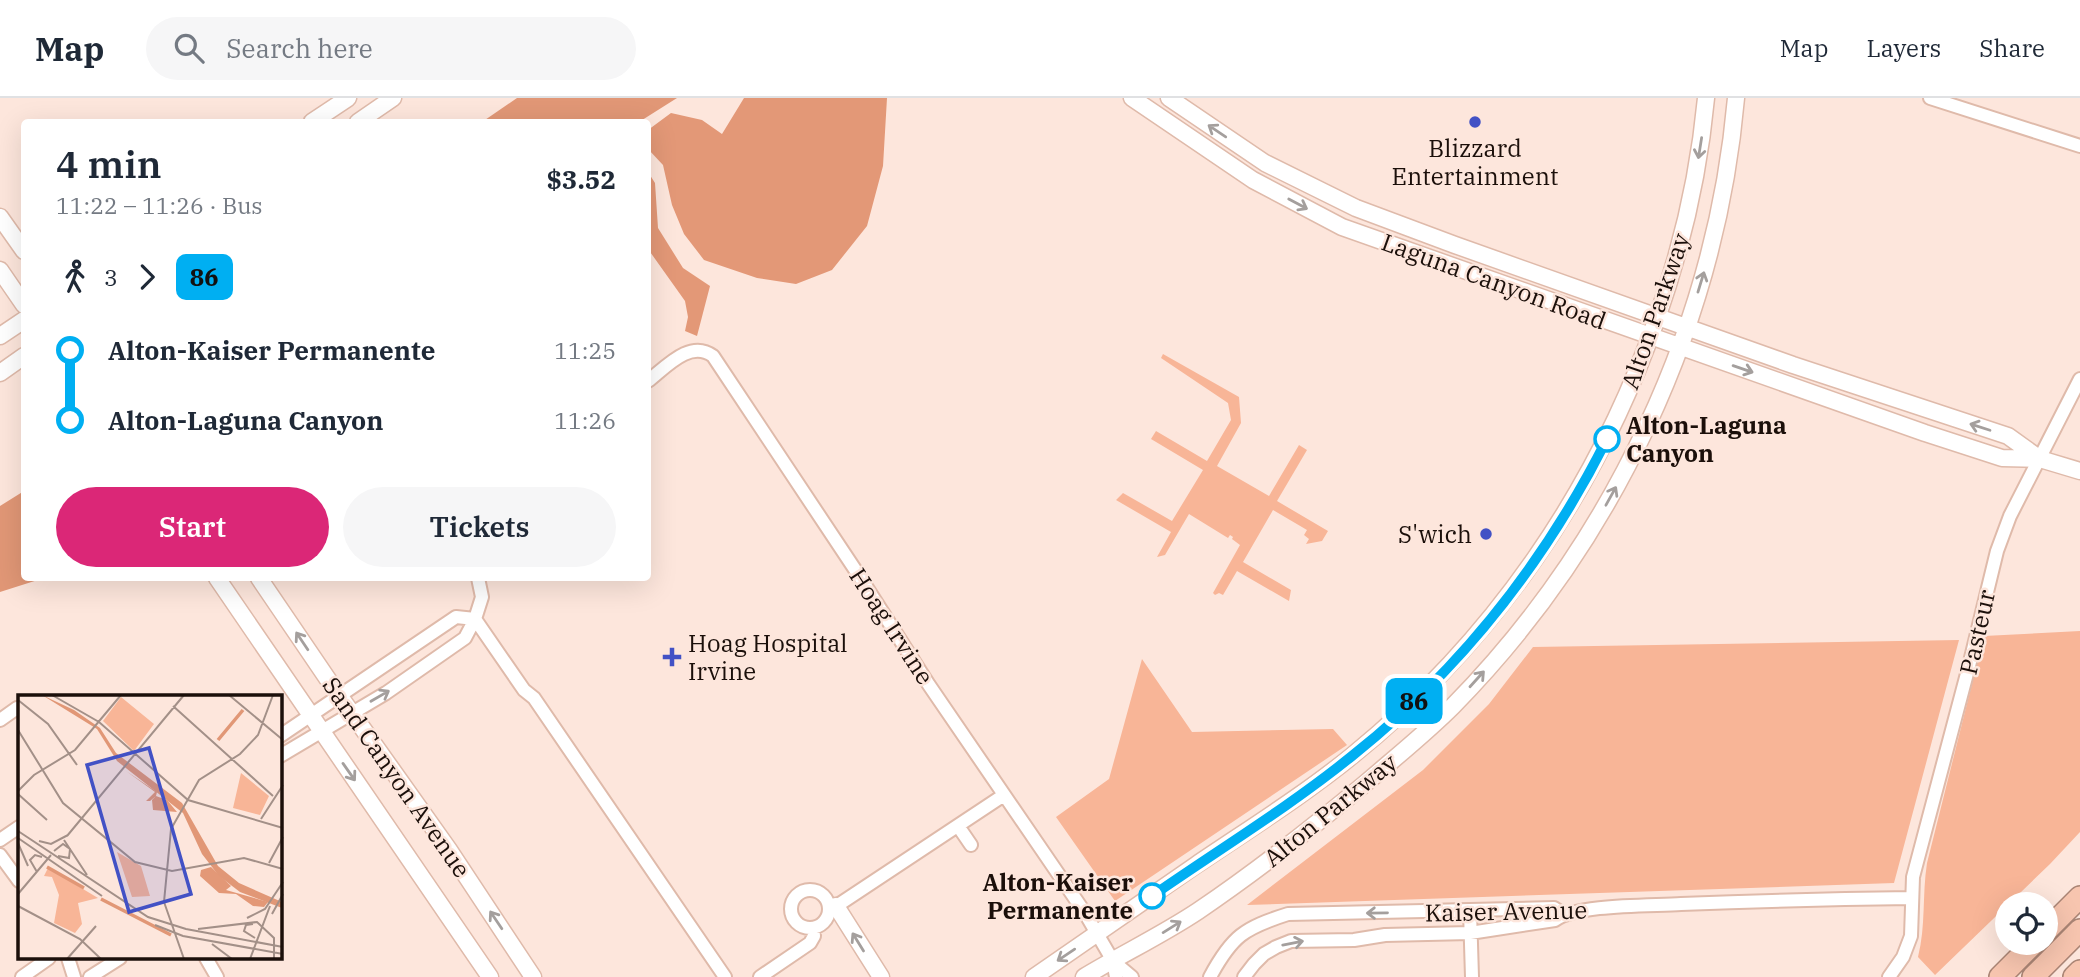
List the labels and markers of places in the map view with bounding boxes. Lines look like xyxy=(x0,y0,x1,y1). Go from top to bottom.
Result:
marker: Blizzard Entertainment xyxy=(1467,114,1483,130)
place label: Blizzard Entertainment xyxy=(1392,132,1558,192)
place label: Alton-Laguna Canyon xyxy=(1626,409,1787,469)
marker: Alton-Laguna Canyon xyxy=(1594,426,1620,452)
place label: S'wich xyxy=(1398,518,1472,550)
marker: S'wich xyxy=(1478,526,1494,542)
place label: Hoag Hospital Irvine xyxy=(688,627,847,687)
marker: Hoag Hospital Irvine xyxy=(662,647,682,667)
place label: Alton-Kaiser Permanente xyxy=(982,866,1133,926)
marker: Alton-Kaiser Permanente xyxy=(1139,883,1165,909)

